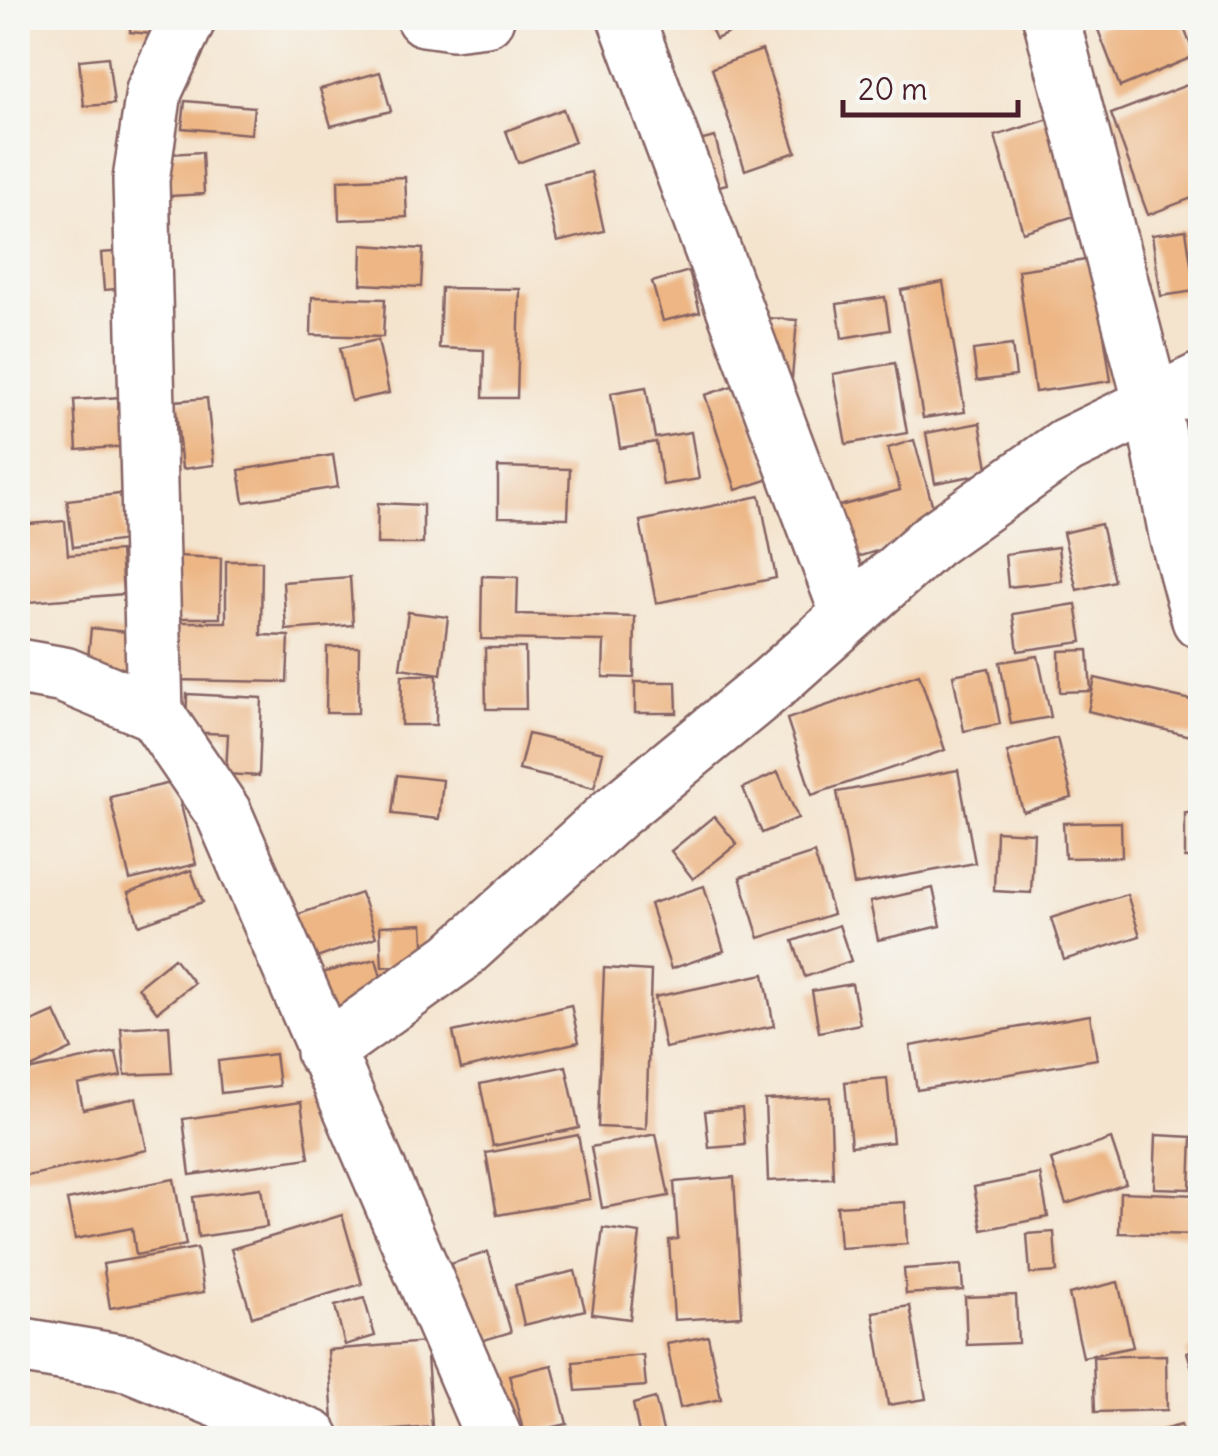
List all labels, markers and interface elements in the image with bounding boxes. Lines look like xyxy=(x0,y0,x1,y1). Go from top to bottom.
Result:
scale bar xyxy=(843,55,1018,117)
text: 20 m xyxy=(858,70,928,108)

